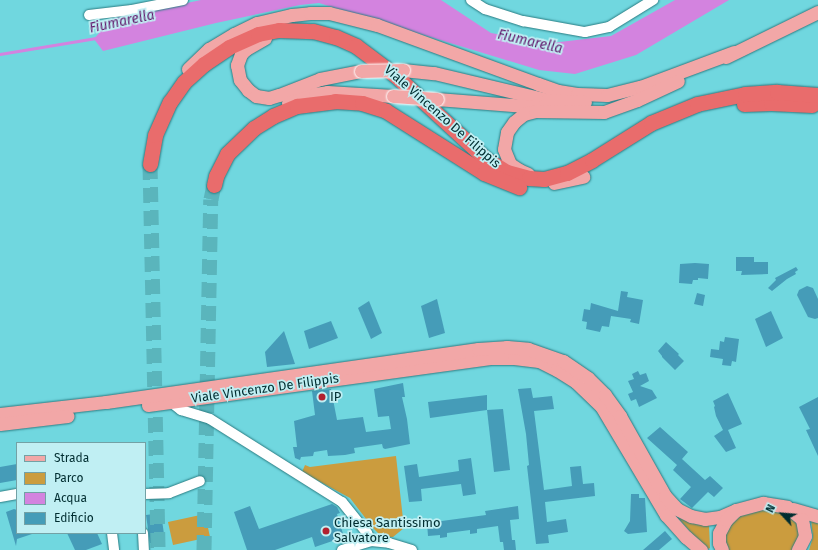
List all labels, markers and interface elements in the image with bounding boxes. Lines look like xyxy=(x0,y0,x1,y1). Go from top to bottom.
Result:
water label: Fiumarella xyxy=(88,7,156,37)
water label: Fiumarella xyxy=(496,26,564,58)
street label: Viale Vincenzo De Filippis xyxy=(381,62,503,172)
street label: Viale Vincenzo De Filippis xyxy=(190,371,340,407)
place label: IP xyxy=(330,389,341,405)
marker: IP xyxy=(317,392,327,402)
legend xyxy=(16,442,146,534)
text: Strada xyxy=(54,451,89,465)
text: Parco xyxy=(54,471,84,485)
text: Acqua xyxy=(54,491,87,505)
north arrow xyxy=(762,494,802,534)
text: N xyxy=(763,502,778,515)
text: Edificio xyxy=(54,511,94,525)
place label: Chiesa Santissimo Salvatore xyxy=(334,516,441,547)
marker: Chiesa Santissimo Salvatore xyxy=(321,526,331,536)

